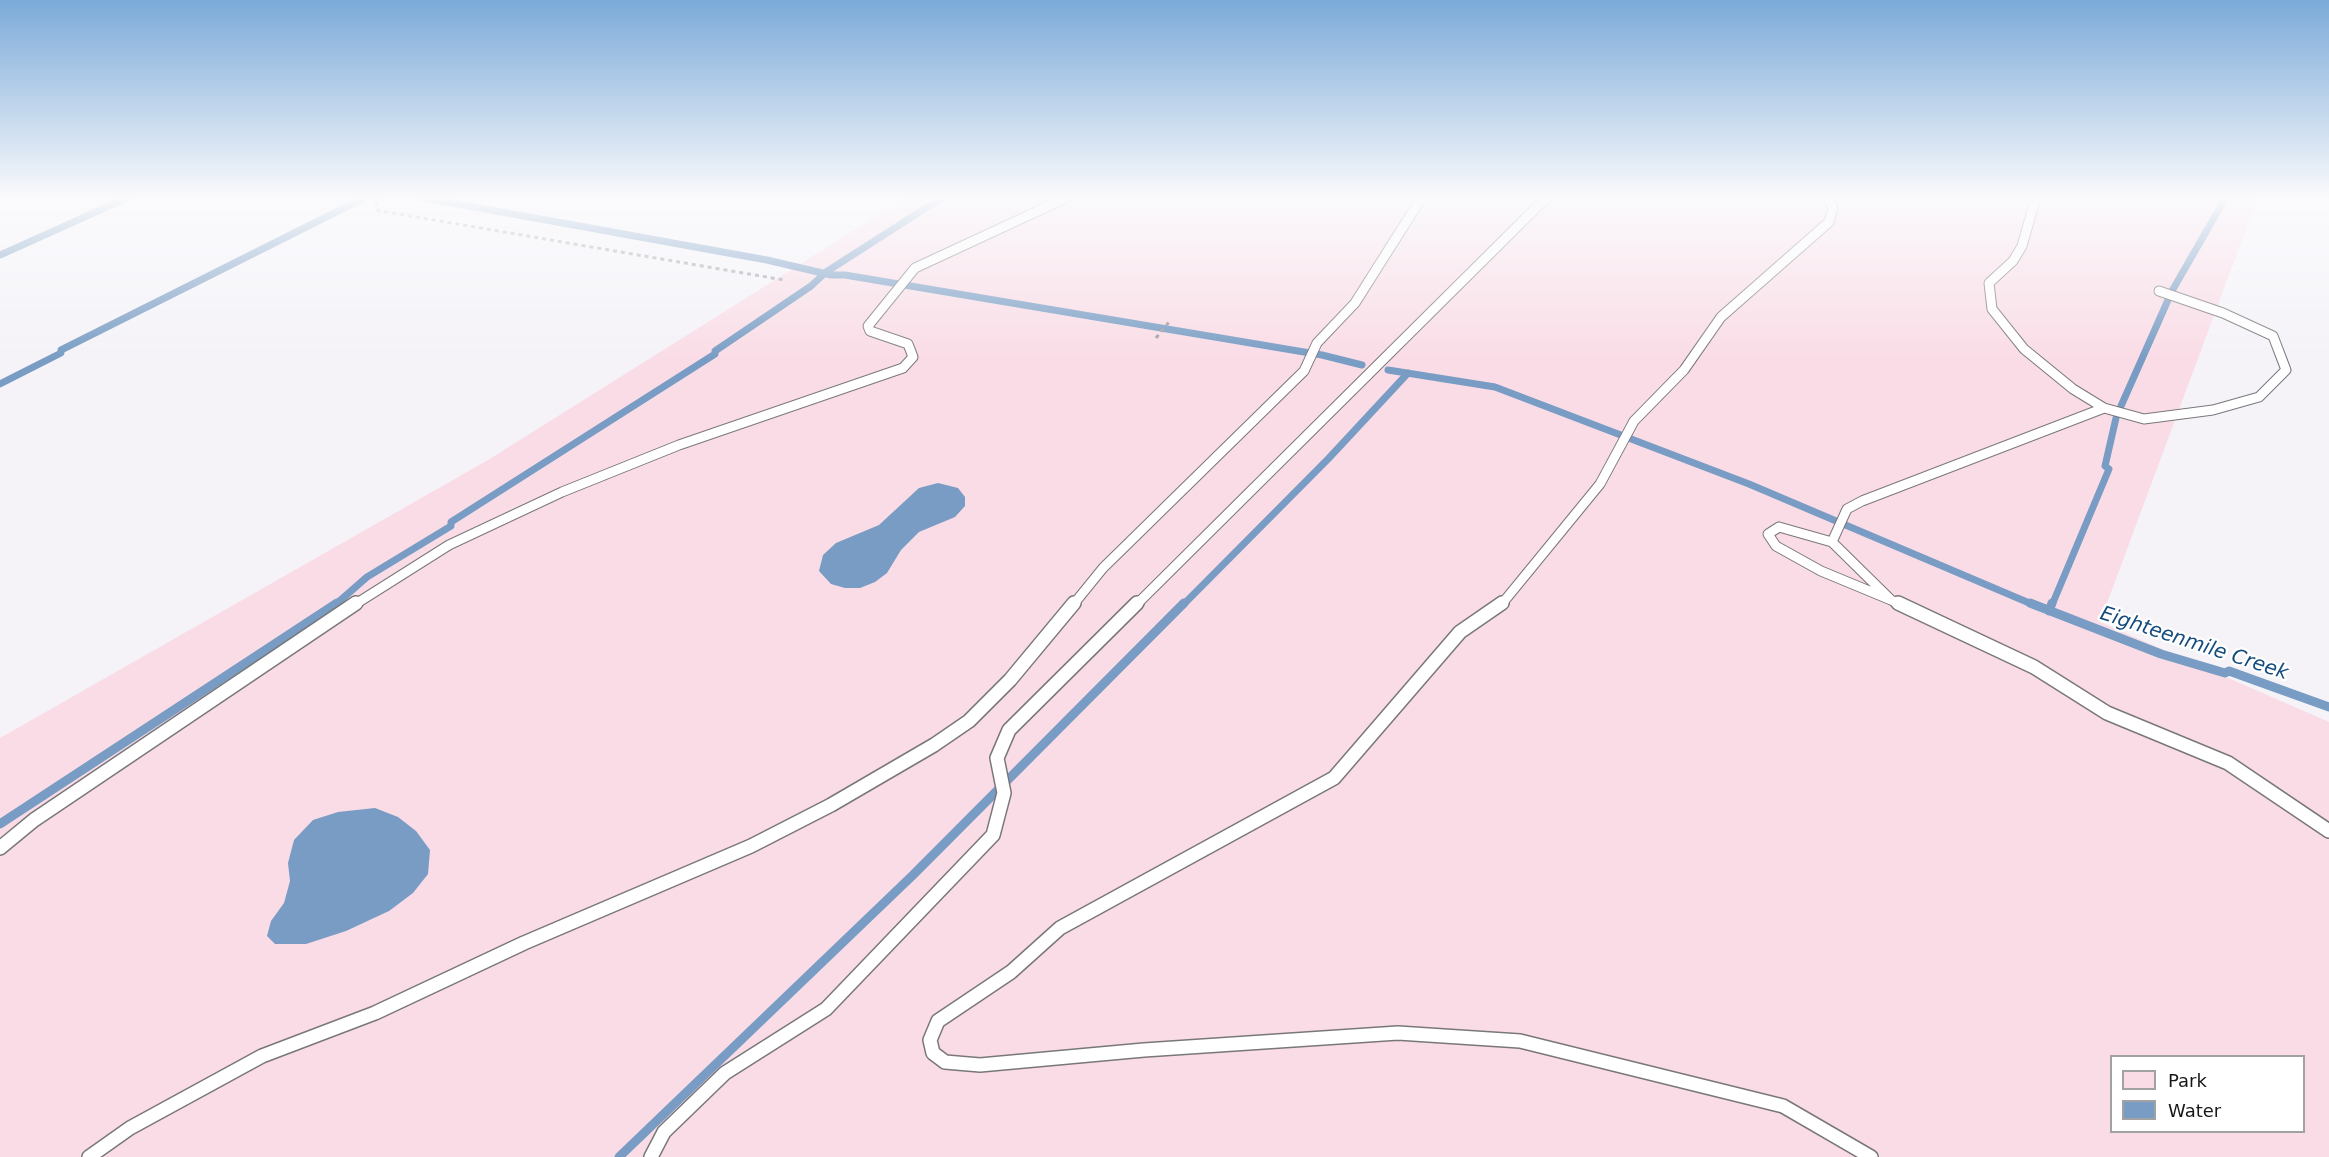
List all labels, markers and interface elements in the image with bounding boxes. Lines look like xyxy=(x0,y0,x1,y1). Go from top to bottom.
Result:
water label: Eighteenmile Creek xyxy=(2097,602,2291,686)
legend xyxy=(2110,1055,2305,1133)
text: Park xyxy=(2168,1070,2207,1091)
text: Water xyxy=(2168,1100,2221,1121)

